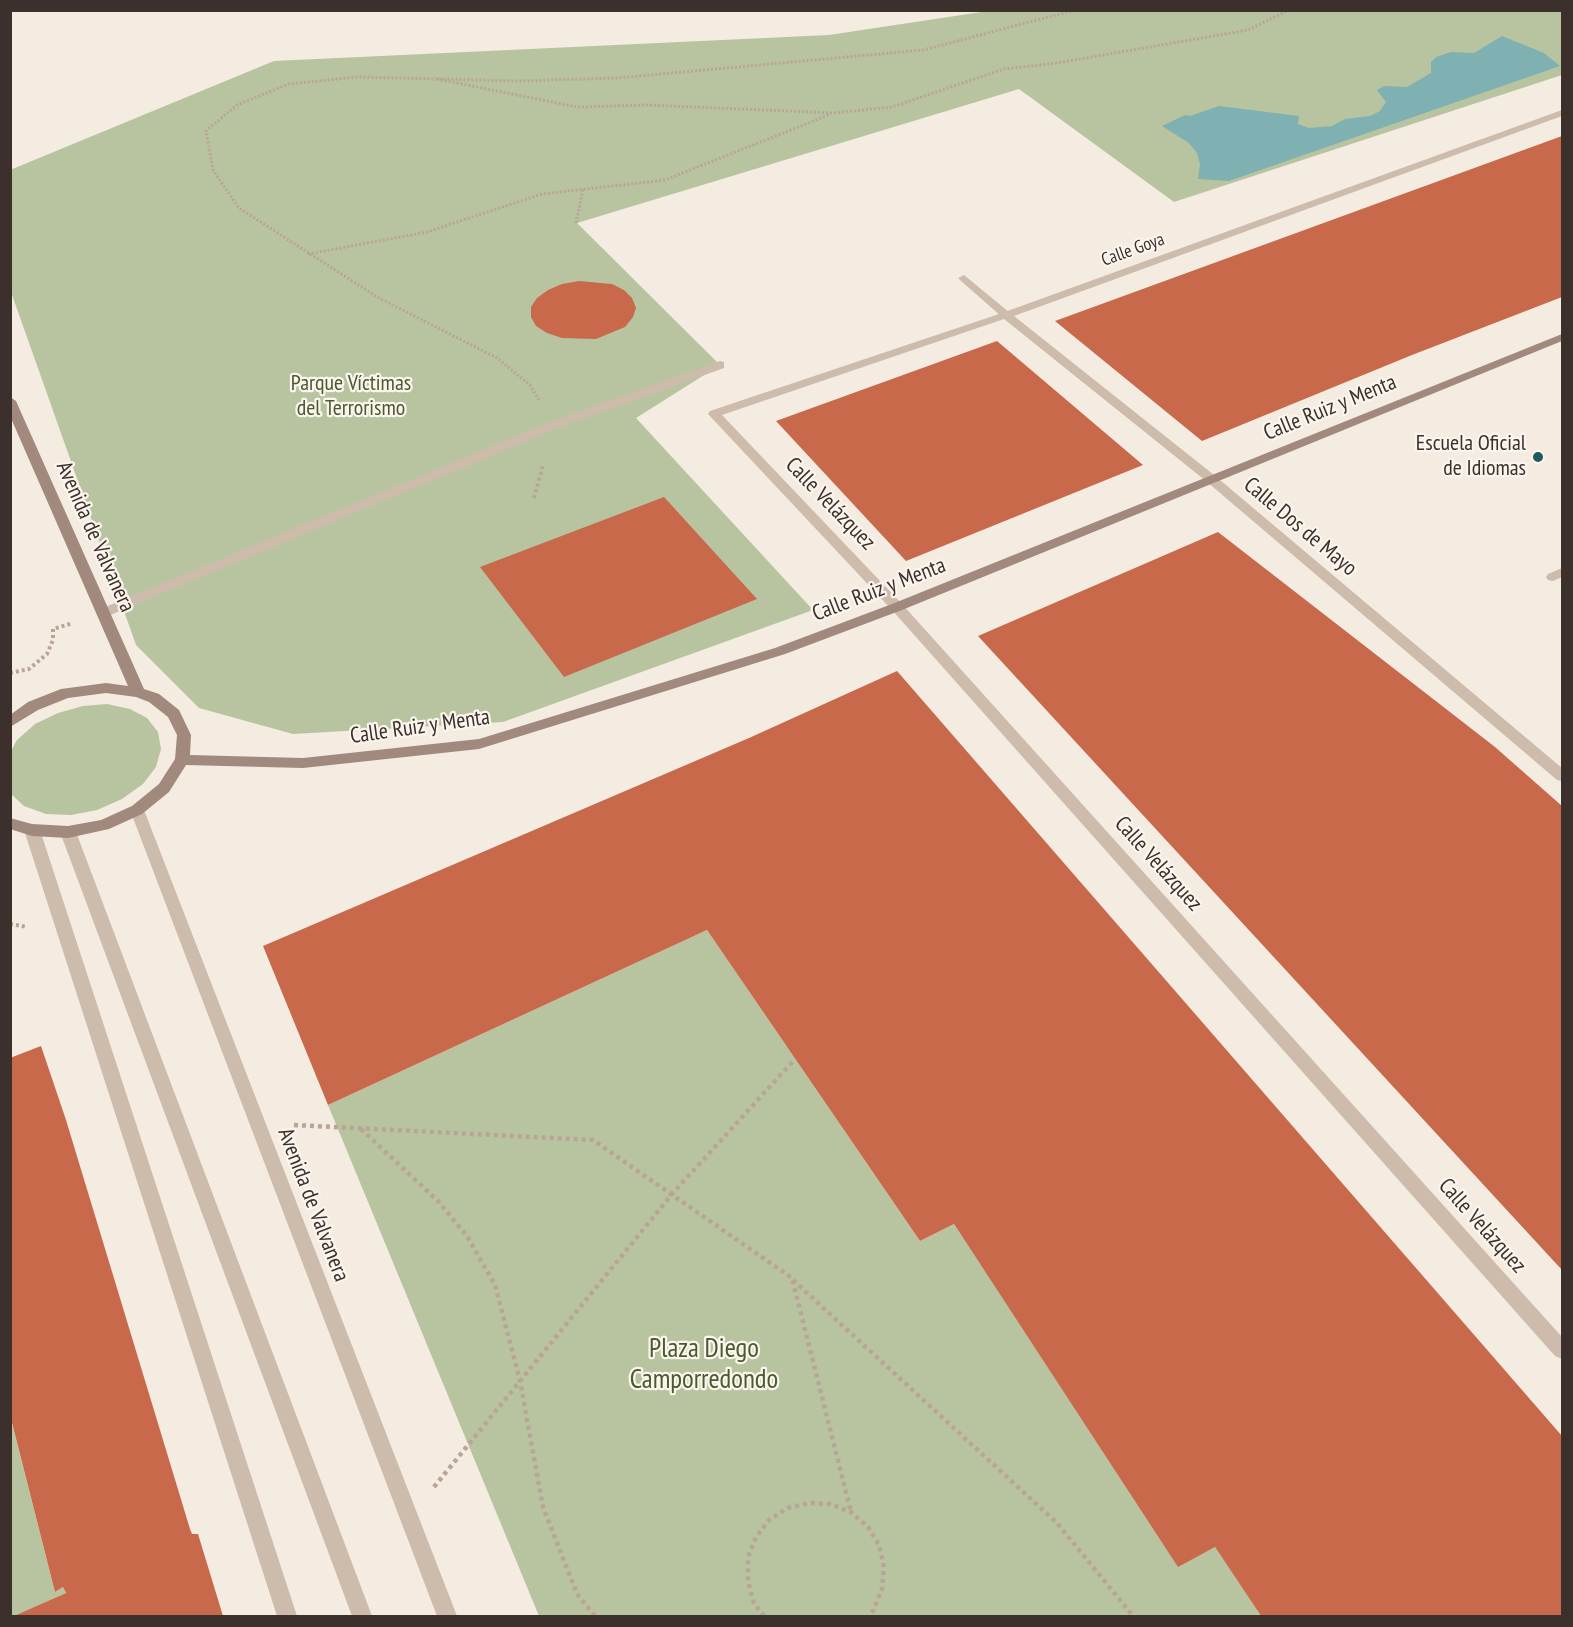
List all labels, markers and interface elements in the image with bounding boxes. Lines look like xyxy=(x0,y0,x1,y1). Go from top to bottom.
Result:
street label: Calle Goya xyxy=(1099,229,1167,271)
street label: Calle Ruiz y Menta xyxy=(1260,369,1400,447)
park label: Parque Víctimas del Terrorismo xyxy=(291,371,411,422)
place label: Escuela Oficial de Idiomas xyxy=(1416,431,1526,482)
marker: Escuela Oficial de Idiomas xyxy=(1531,450,1545,464)
street label: Calle Velázquez xyxy=(779,452,881,556)
street label: Avenida de Valvanera xyxy=(50,458,140,616)
street label: Calle Dos de Mayo xyxy=(1238,472,1362,582)
street label: Calle Ruiz y Menta xyxy=(809,552,949,628)
street label: Calle Ruiz y Menta xyxy=(349,704,491,750)
street label: Calle Velázquez xyxy=(1109,811,1207,917)
street label: Avenida de Valvanera xyxy=(272,1125,354,1285)
street label: Calle Velázquez xyxy=(1433,1173,1531,1279)
park label: Plaza Diego Camporredondo xyxy=(630,1333,778,1396)

